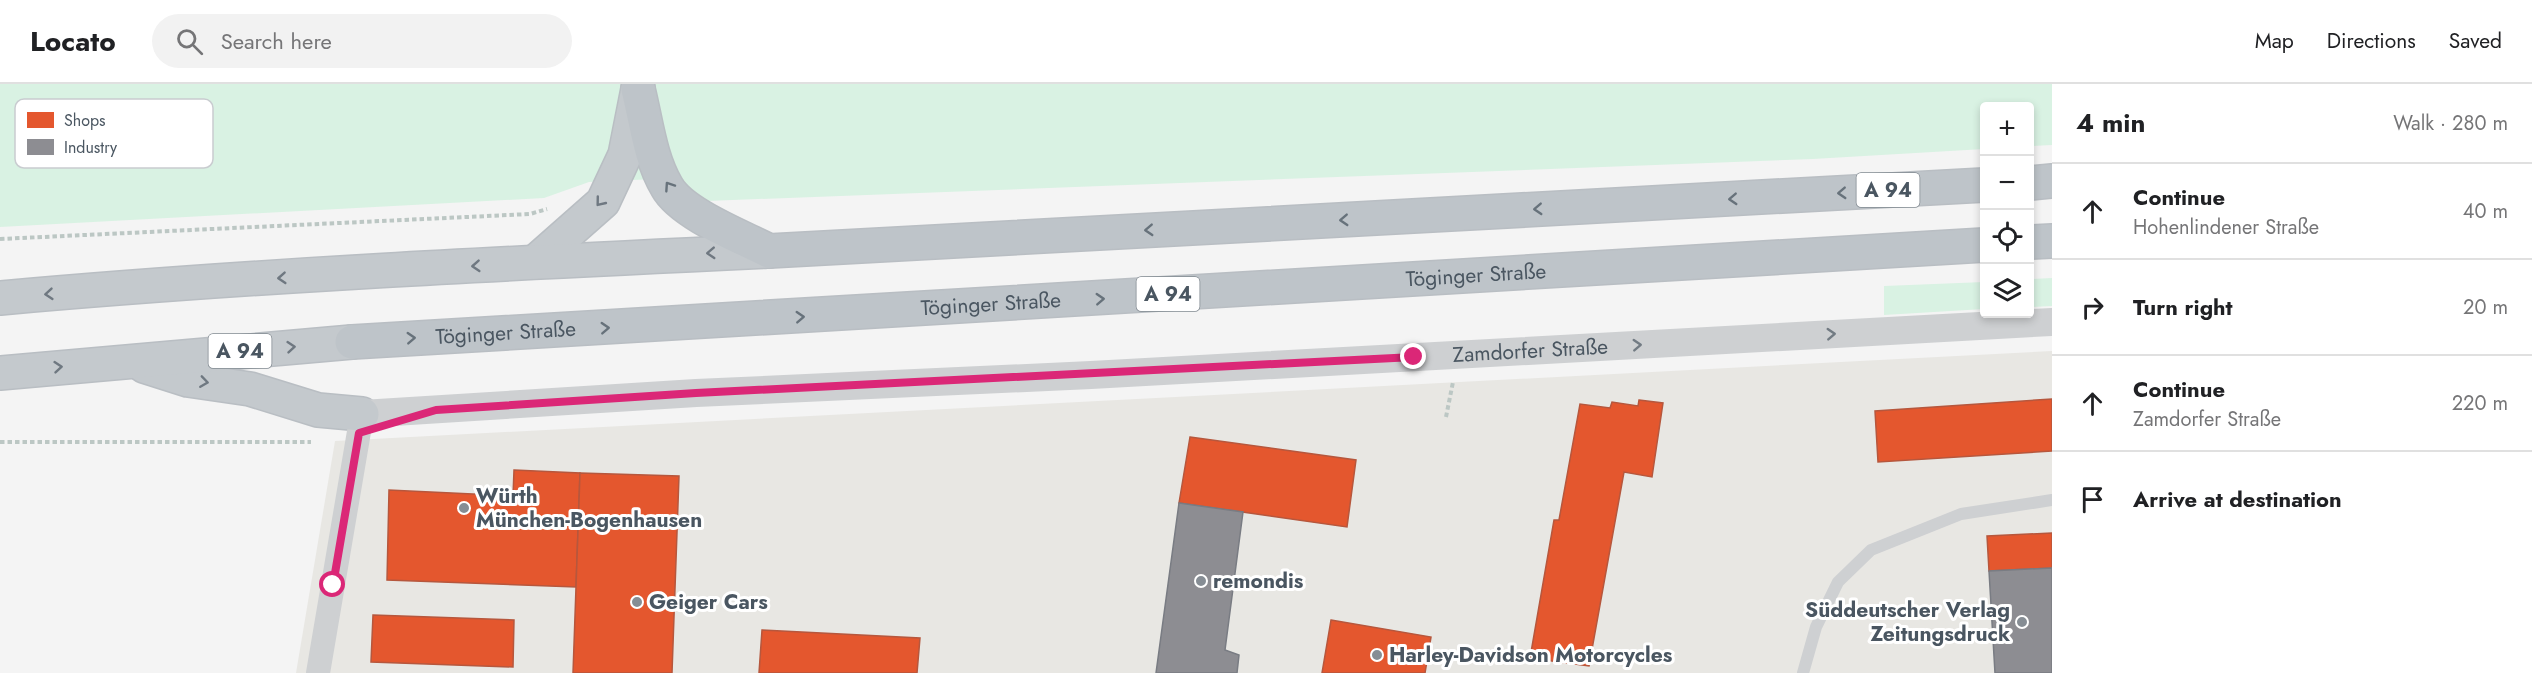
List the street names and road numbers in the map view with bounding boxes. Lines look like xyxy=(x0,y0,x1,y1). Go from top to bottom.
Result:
road number: A 94 xyxy=(1856,173,1920,207)
street label: Töginger Straße xyxy=(1405,256,1547,294)
road number: A 94 xyxy=(1136,277,1200,311)
street label: Töginger Straße xyxy=(920,285,1062,323)
street label: Töginger Straße xyxy=(435,314,577,352)
street label: Zamdorfer Straße xyxy=(1452,332,1609,370)
road number: A 94 xyxy=(208,334,272,368)

